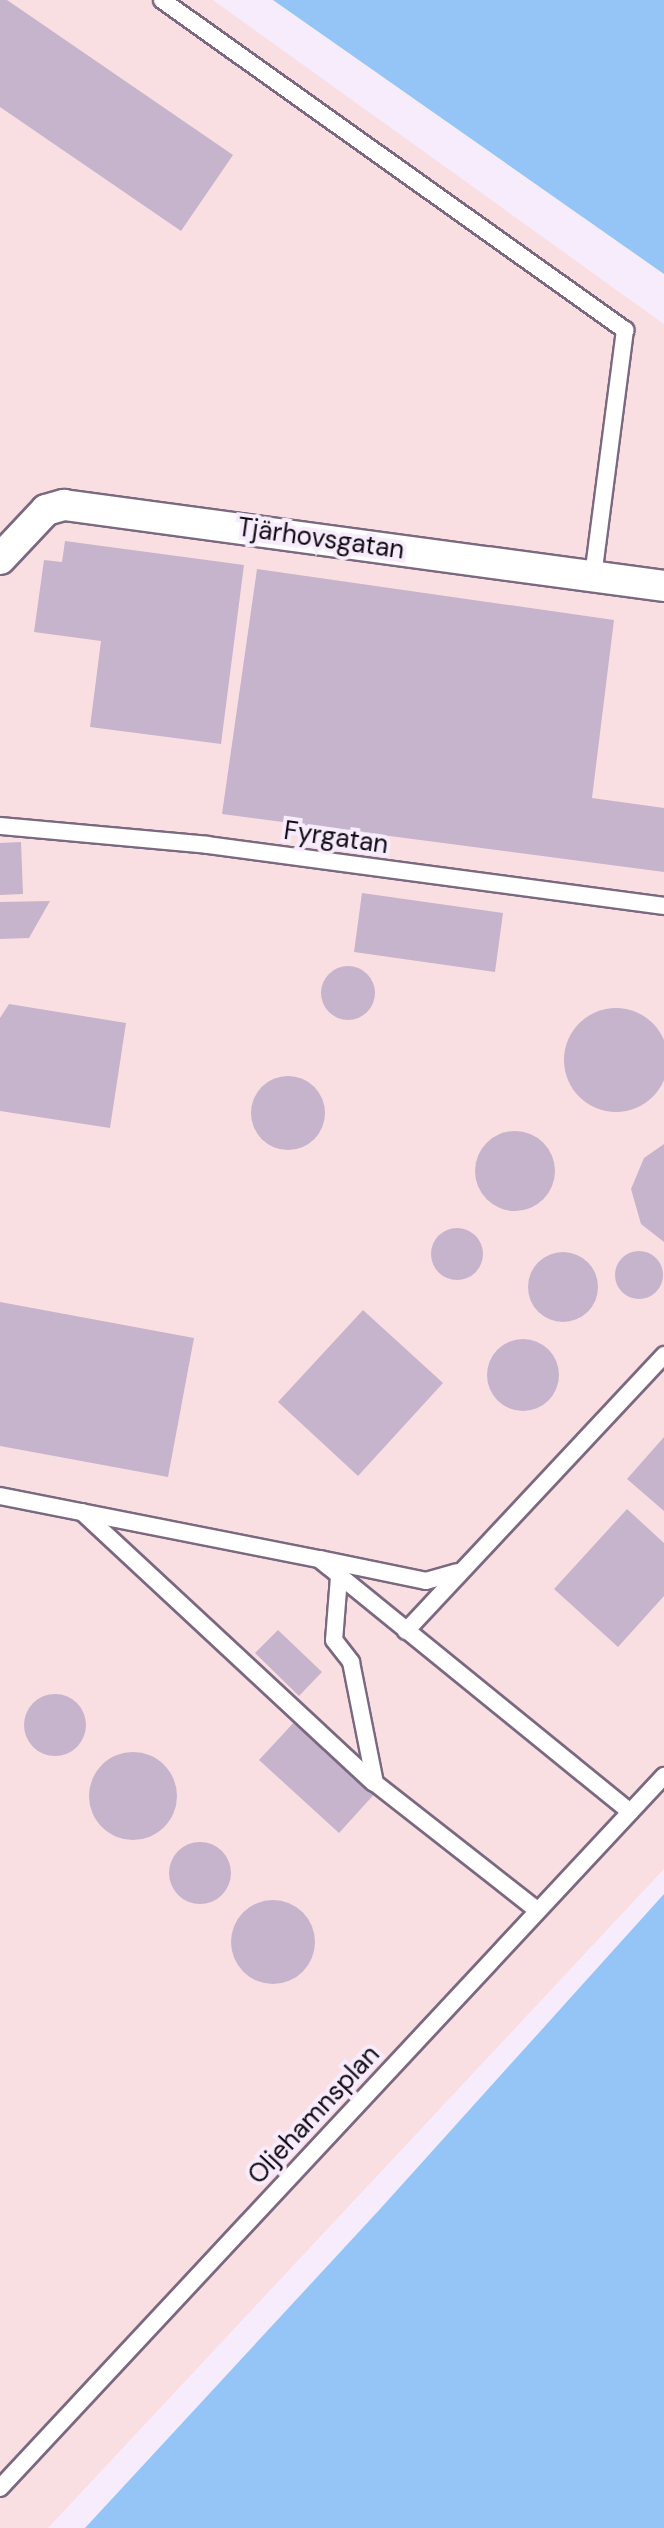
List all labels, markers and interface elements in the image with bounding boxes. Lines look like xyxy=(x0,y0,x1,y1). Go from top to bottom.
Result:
street label: Tjärhovsgatan xyxy=(236,512,406,566)
street label: Fyrgatan xyxy=(282,815,390,861)
street label: Oljehamnsplan xyxy=(242,2039,386,2191)

